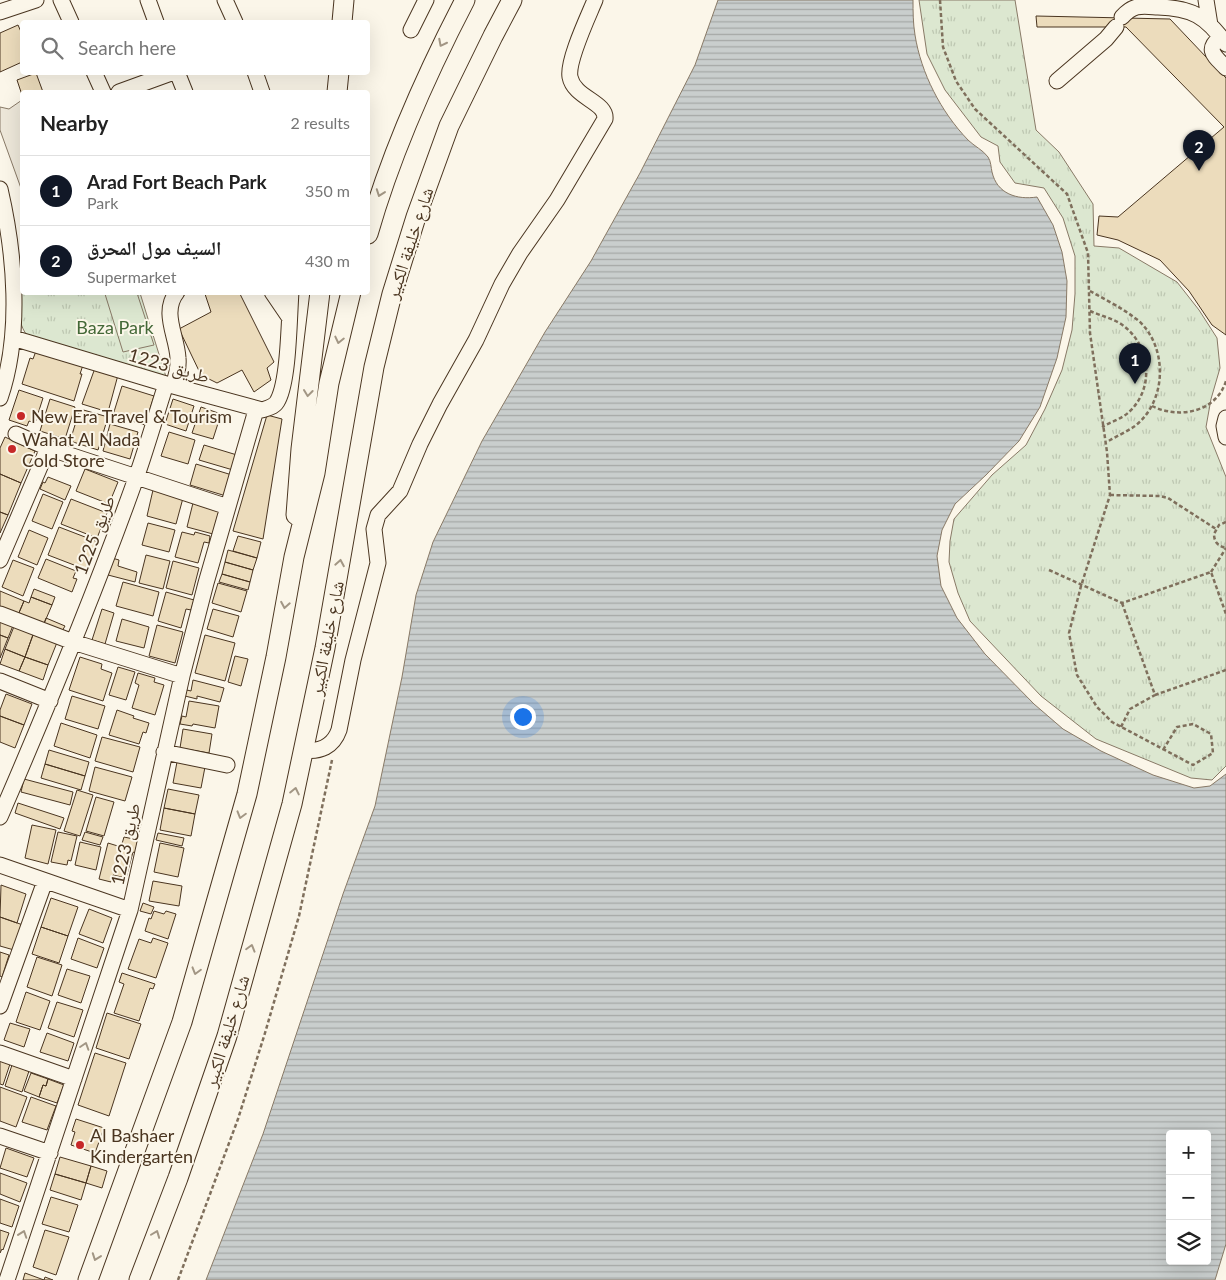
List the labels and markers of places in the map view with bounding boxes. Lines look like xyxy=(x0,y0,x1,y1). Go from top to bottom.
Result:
pin: 2 xyxy=(1183,130,1215,171)
pin: 1 xyxy=(1119,343,1151,384)
place label: New Era Travel & Tourism xyxy=(31,405,232,427)
marker: New Era Travel & Tourism xyxy=(15,410,27,422)
place label: Wahat Al Nada Cold Store xyxy=(22,428,140,471)
marker: Wahat Al Nada Cold Store xyxy=(6,443,18,455)
place label: Al Bashaer Kindergarten xyxy=(90,1124,193,1167)
marker: Al Bashaer Kindergarten xyxy=(74,1139,86,1151)

